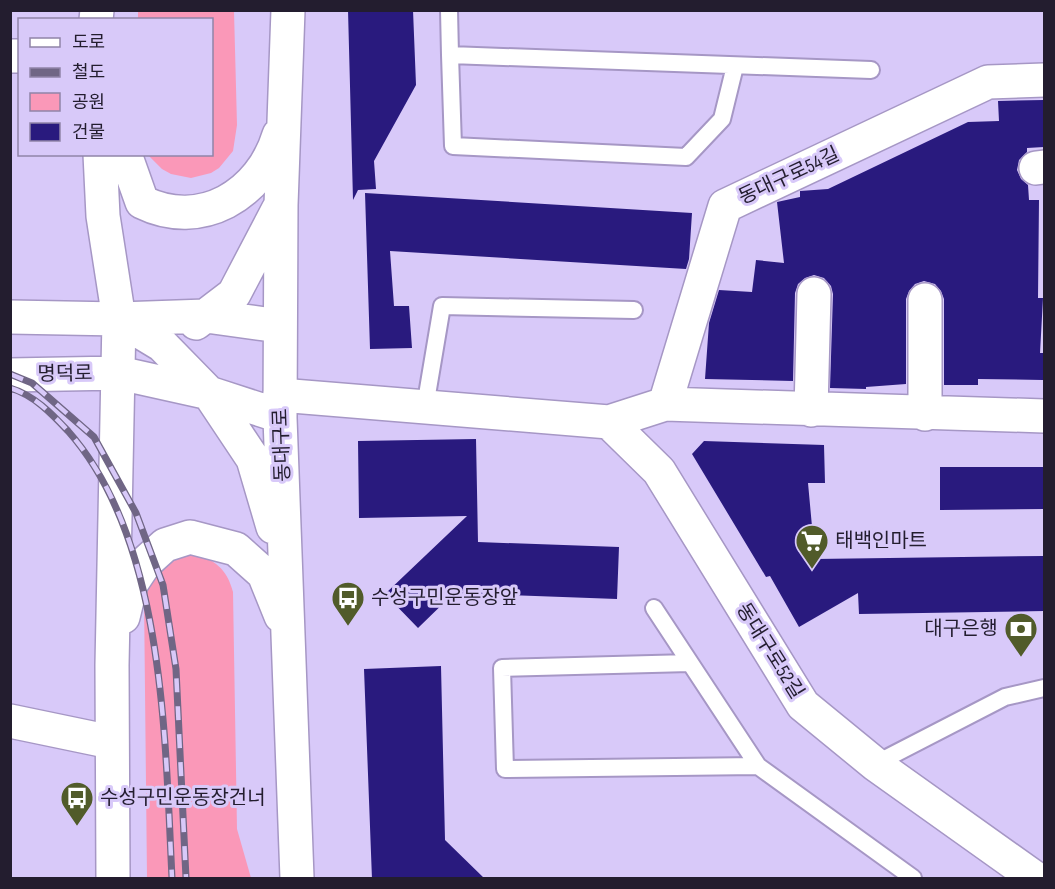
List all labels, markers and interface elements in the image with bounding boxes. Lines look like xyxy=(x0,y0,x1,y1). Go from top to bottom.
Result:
legend xyxy=(18,18,213,156)
text: 도로 xyxy=(72,32,105,53)
text: 철도 xyxy=(72,62,105,83)
text: 공원 xyxy=(72,92,105,113)
text: 건물 xyxy=(72,122,105,143)
street label: 동대구로54길 xyxy=(735,142,843,210)
street label: 명덕로 xyxy=(37,362,93,386)
street label: 동대구로 xyxy=(269,408,295,482)
supermarket icon: 태백인마트 xyxy=(794,523,830,570)
place label: 태백인마트 xyxy=(835,529,927,553)
bus stop icon: 수성구민운동장앞 xyxy=(330,580,366,627)
place label: 수성구민운동장앞 xyxy=(371,586,518,610)
street label: 동대구로52길 xyxy=(731,599,809,703)
bank icon: 대구은행 xyxy=(1003,611,1039,658)
place label: 대구은행 xyxy=(924,617,998,641)
bus stop icon: 수성구민운동장건너 xyxy=(59,780,95,827)
place label: 수성구민운동장건너 xyxy=(100,786,266,810)

